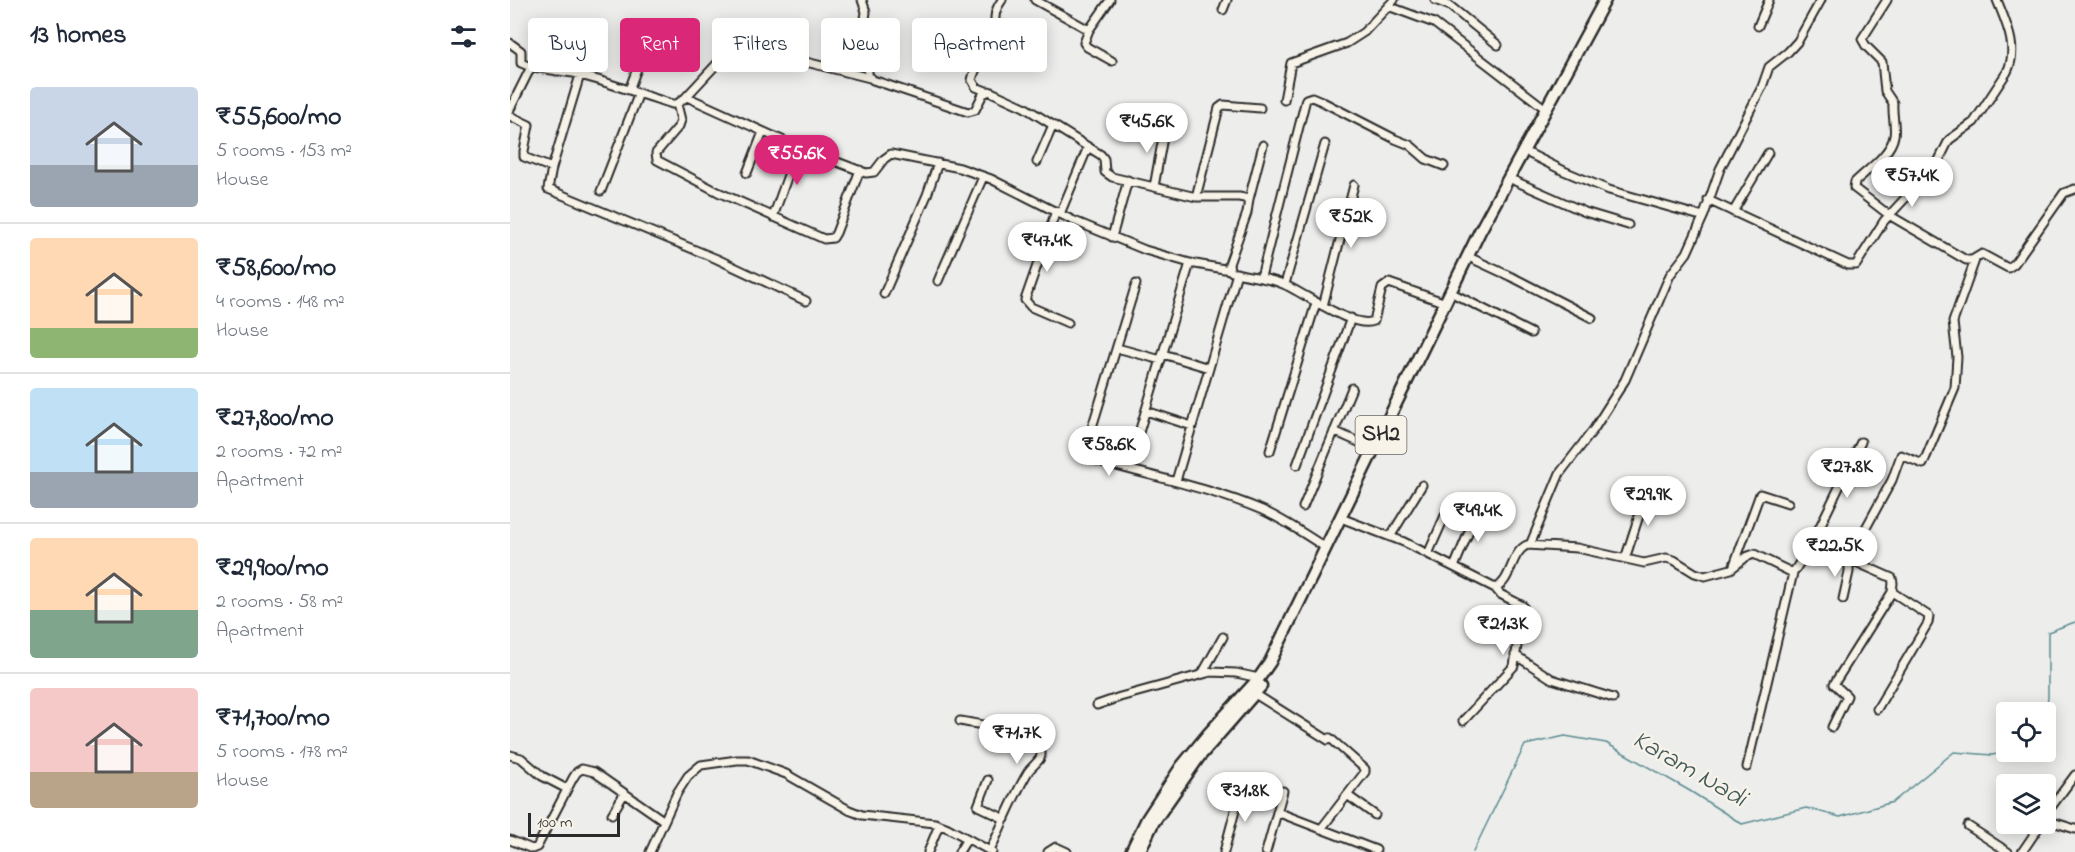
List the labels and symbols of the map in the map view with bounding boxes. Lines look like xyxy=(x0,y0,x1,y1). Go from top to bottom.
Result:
pin: ₹45.6K xyxy=(1098,103,1196,154)
pin: ₹55.6K xyxy=(748,135,846,186)
pin: ₹57.4K xyxy=(1863,157,1961,208)
pin: ₹52K xyxy=(1315,198,1387,249)
pin: ₹47.4K xyxy=(998,222,1096,273)
road number: SH2 xyxy=(1356,416,1406,454)
pin: ₹58.6K xyxy=(1060,426,1158,477)
pin: ₹27.8K xyxy=(1798,448,1896,499)
pin: ₹29.9K xyxy=(1599,476,1697,527)
pin: ₹49.4K xyxy=(1429,492,1527,543)
pin: ₹22.5K xyxy=(1786,527,1884,578)
pin: ₹21.3K xyxy=(1454,605,1552,656)
pin: ₹71.7K xyxy=(968,714,1066,765)
water label: Karam Nadi xyxy=(1625,722,1755,819)
pin: ₹31.8K xyxy=(1196,772,1294,823)
scale bar xyxy=(528,810,620,838)

